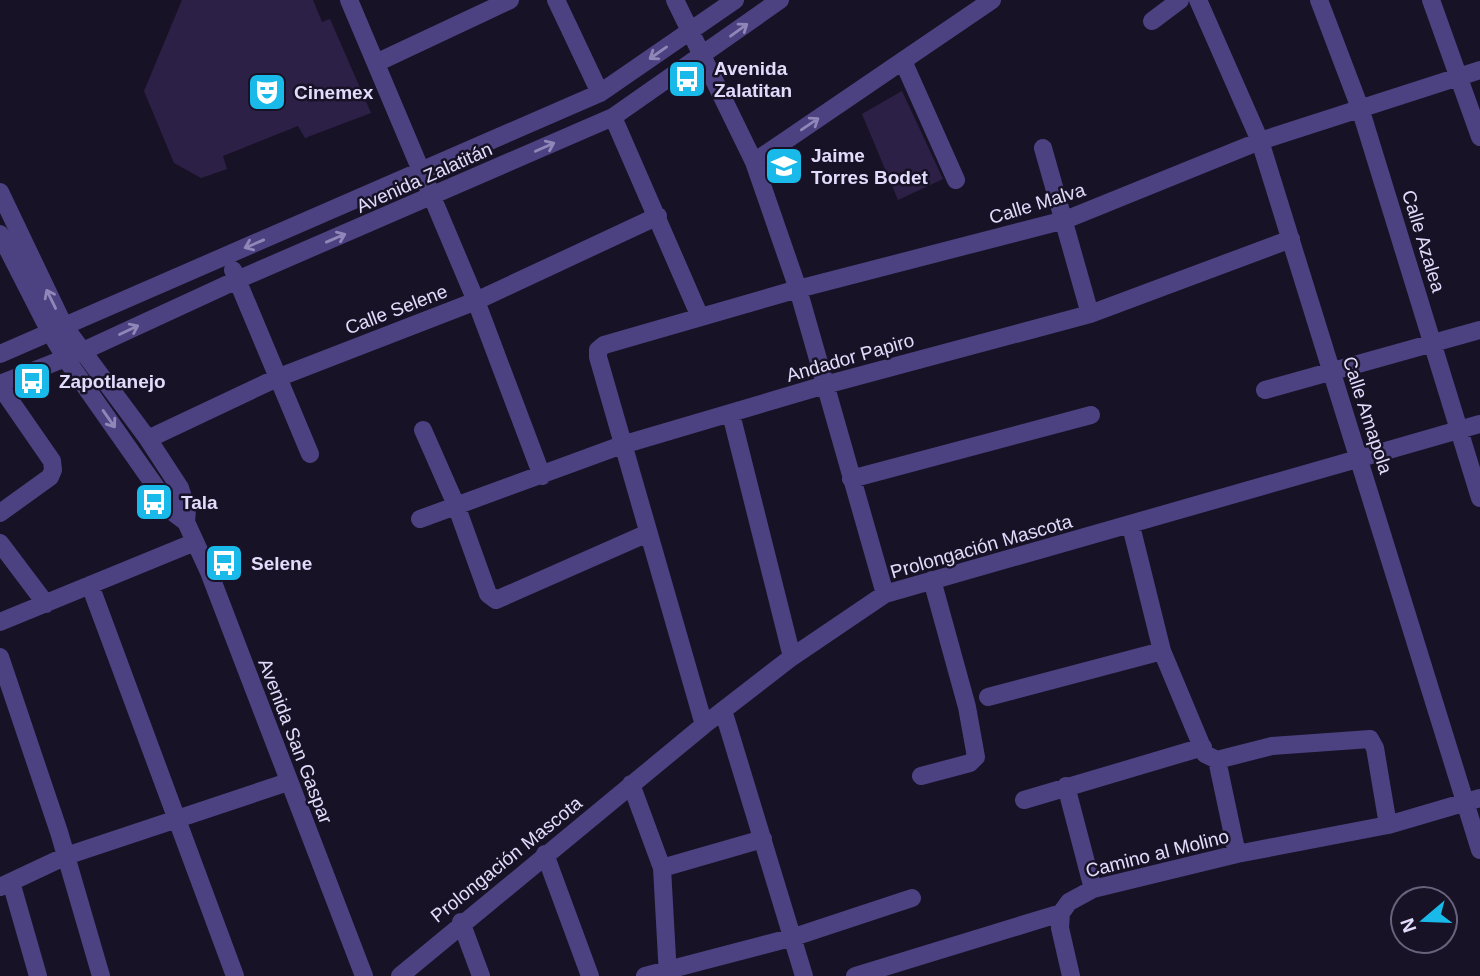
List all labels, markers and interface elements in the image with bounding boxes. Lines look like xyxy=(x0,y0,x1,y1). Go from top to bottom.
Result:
one-way arrow xyxy=(729,23,748,37)
one-way arrow xyxy=(649,46,668,60)
bus stop icon: Avenida Zalatitan xyxy=(666,58,708,100)
place label: Avenida Zalatitan xyxy=(714,58,792,101)
theatre icon: Cinemex xyxy=(246,71,288,113)
place label: Cinemex xyxy=(294,82,374,103)
one-way arrow xyxy=(800,116,819,131)
street label: Avenida Zalatitán xyxy=(353,138,495,217)
one-way arrow xyxy=(534,140,555,153)
school or university icon: Jaime Torres Bodet xyxy=(763,145,805,187)
place label: Jaime Torres Bodet xyxy=(811,145,929,188)
street label: Calle Malva xyxy=(987,179,1088,228)
street label: Calle Azalea xyxy=(1398,188,1449,295)
one-way arrow xyxy=(325,231,347,244)
one-way arrow xyxy=(244,238,266,251)
street label: Calle Selene xyxy=(342,280,450,339)
one-way arrow xyxy=(44,289,58,310)
one-way arrow xyxy=(117,323,139,336)
street label: Andador Papiro xyxy=(784,329,916,386)
street label: Calle Amapola xyxy=(1339,354,1397,477)
bus stop icon: Zapotlanejo xyxy=(11,360,53,402)
place label: Zapotlanejo xyxy=(59,371,166,392)
one-way arrow xyxy=(102,409,116,428)
bus stop icon: Tala xyxy=(133,481,175,523)
place label: Tala xyxy=(181,492,218,513)
street label: Prolongación Mascota xyxy=(888,510,1075,582)
bus stop icon: Selene xyxy=(203,542,245,584)
place label: Selene xyxy=(251,553,312,574)
street label: Avenida San Gaspar xyxy=(254,656,337,827)
street label: Prolongación Mascota xyxy=(427,792,586,927)
street label: Camino al Molino xyxy=(1083,826,1231,881)
north arrow xyxy=(1389,885,1459,955)
text: N xyxy=(1396,915,1421,935)

